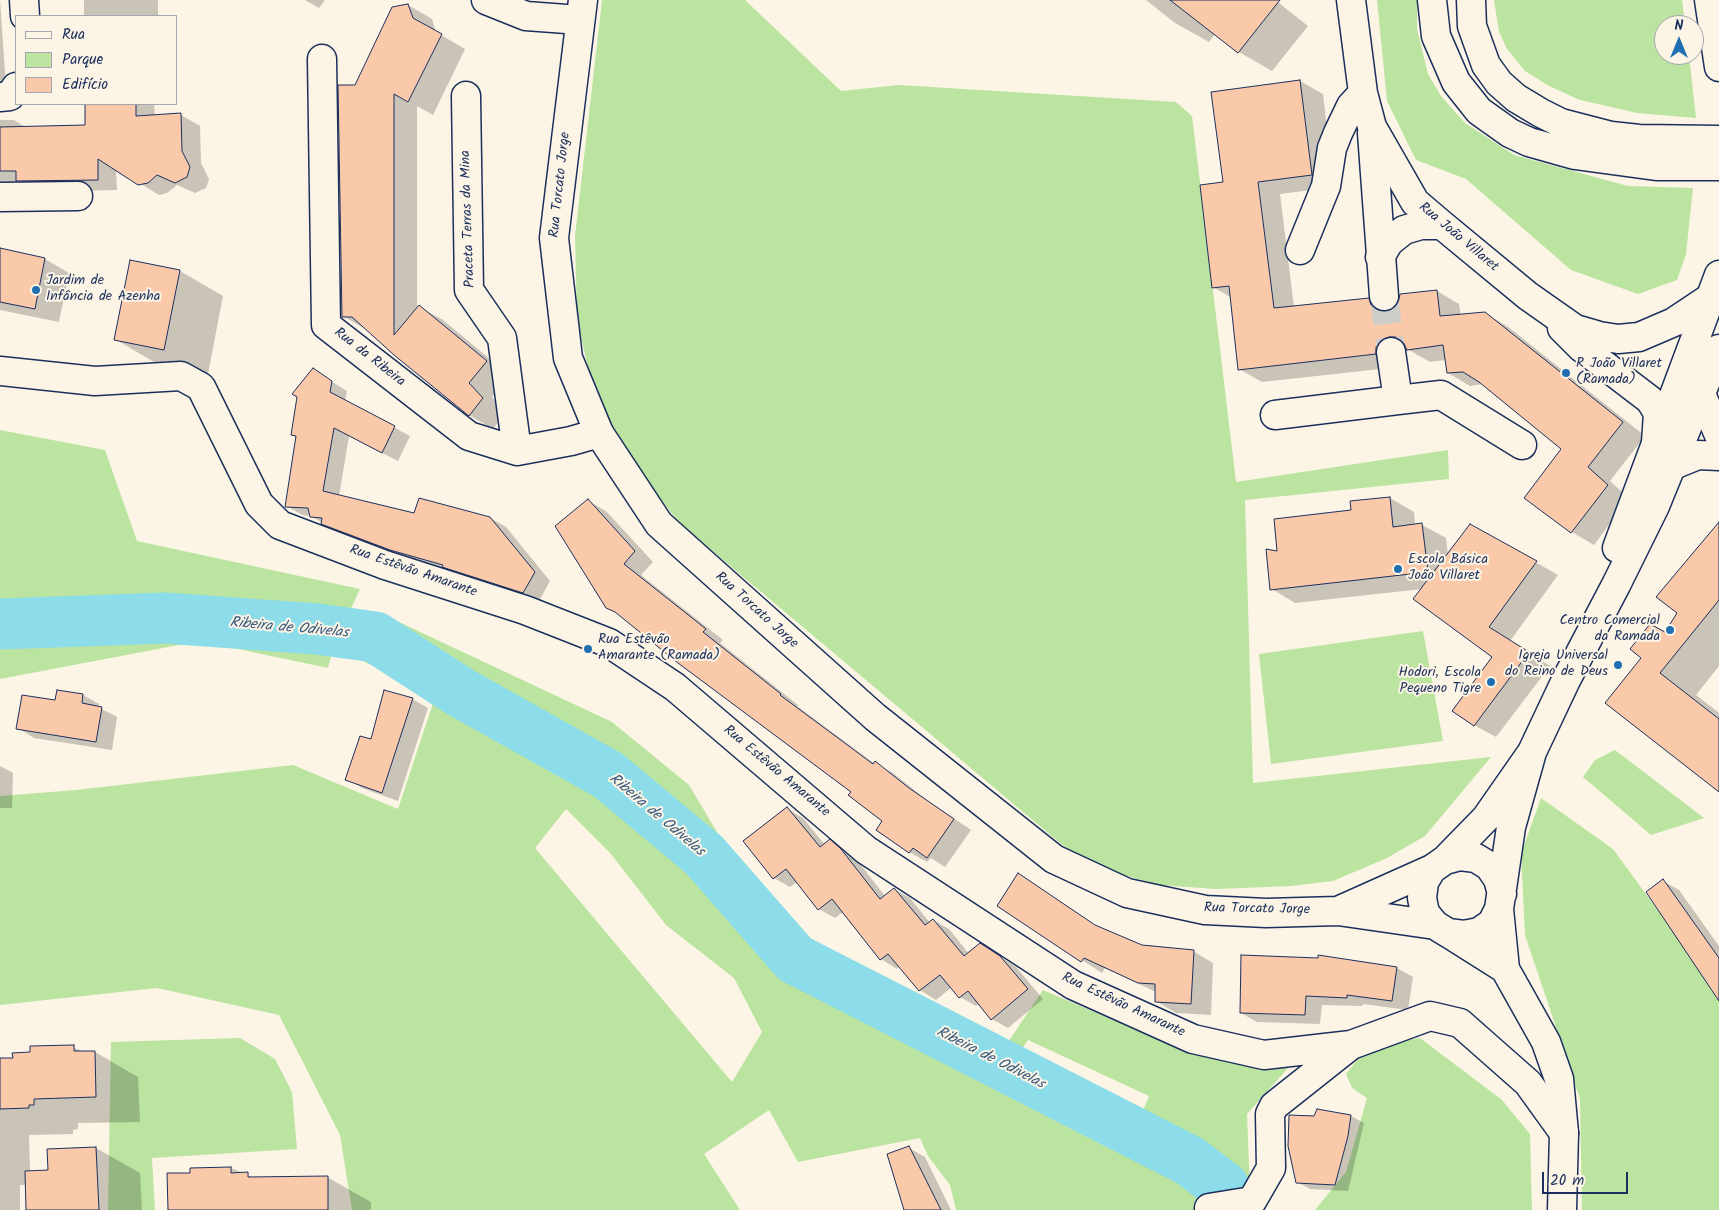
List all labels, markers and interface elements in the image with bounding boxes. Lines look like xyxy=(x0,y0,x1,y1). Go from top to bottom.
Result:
legend xyxy=(15,15,178,105)
north arrow xyxy=(1654,15,1704,65)
text: N xyxy=(1675,15,1683,37)
text: Rua xyxy=(62,23,85,47)
text: Parque xyxy=(62,48,103,72)
text: Edifício xyxy=(62,73,108,97)
street label: Rua Torcato Jorge xyxy=(547,131,575,239)
street label: Praceta Terras da Mina xyxy=(458,150,480,288)
street label: Rua João Villaret xyxy=(1415,200,1501,276)
place label: Jardim de Infância de Azenha xyxy=(46,274,160,306)
marker: Jardim de Infância de Azenha xyxy=(30,284,42,296)
street label: Rua da Ribeira xyxy=(330,325,408,391)
place label: R João Villaret (Ramada) xyxy=(1576,357,1662,390)
marker: R João Villaret (Ramada) xyxy=(1560,367,1572,379)
street label: Rua Estêvão Amarante xyxy=(347,542,479,602)
place label: Escola Básica João Villaret xyxy=(1408,553,1488,586)
marker: Escola Básica João Villaret xyxy=(1392,563,1404,575)
street label: Rua Torcato Jorge xyxy=(711,569,801,653)
place label: Centro Comercial da Ramada xyxy=(1559,614,1660,646)
water label: Ribeira de Odivelas xyxy=(229,615,349,643)
marker: Centro Comercial da Ramada xyxy=(1664,624,1676,636)
place label: Rua Estêvão Amarante (Ramada) xyxy=(598,633,720,666)
marker: Rua Estêvão Amarante (Ramada) xyxy=(582,643,594,655)
place label: Igreja Universal do Reino de Deus xyxy=(1505,649,1608,682)
marker: Igreja Universal do Reino de Deus xyxy=(1612,659,1624,671)
place label: Hodori, Escola Pequeno Tigre xyxy=(1398,666,1481,699)
marker: Hodori, Escola Pequeno Tigre xyxy=(1485,676,1497,688)
street label: Rua Estêvão Amarante xyxy=(719,723,833,821)
water label: Ribeira de Odivelas xyxy=(605,771,707,861)
street label: Rua Torcato Jorge xyxy=(1204,901,1310,919)
street label: Rua Estêvão Amarante xyxy=(1059,970,1187,1042)
water label: Ribeira de Odivelas xyxy=(933,1024,1047,1094)
scale bar xyxy=(1544,1162,1630,1194)
text: 20 m xyxy=(1550,1169,1584,1193)

